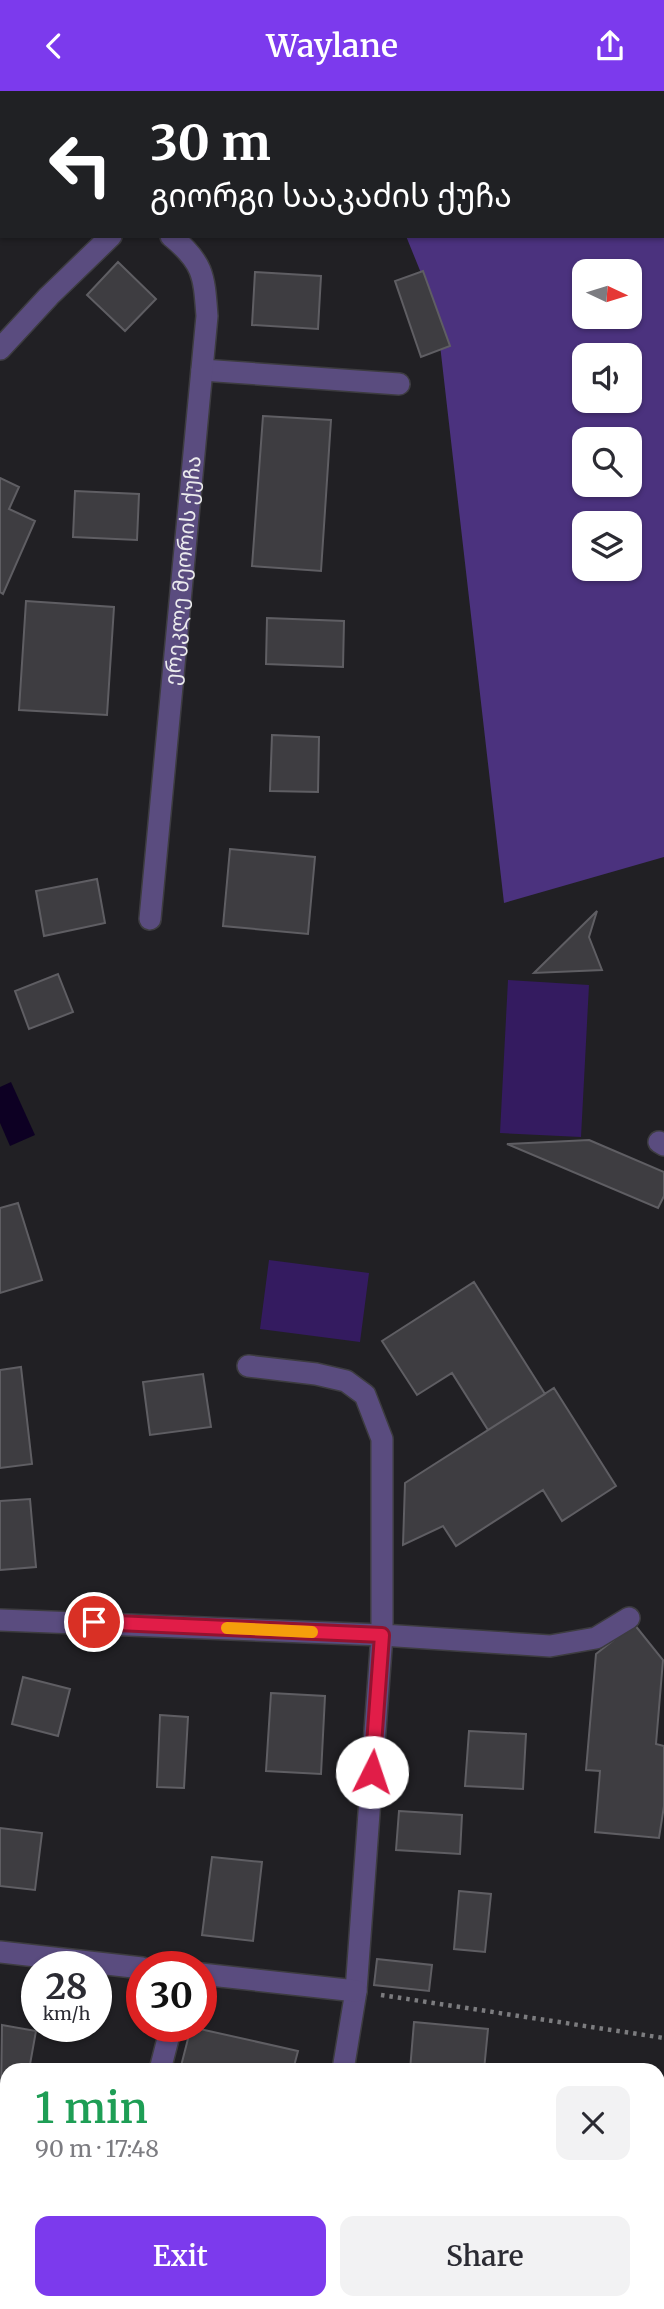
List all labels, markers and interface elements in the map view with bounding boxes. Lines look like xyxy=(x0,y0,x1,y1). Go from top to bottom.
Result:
text: Waylane xyxy=(266,26,398,66)
icon: back xyxy=(35,27,73,65)
icon: share xyxy=(591,27,629,65)
text: 30 m xyxy=(150,112,271,173)
icon: left xyxy=(35,119,126,210)
text: გიორგი სააკაძის ქუჩა xyxy=(150,176,512,216)
north arrow xyxy=(572,259,642,329)
map controls xyxy=(572,259,642,581)
button: sound xyxy=(572,343,642,413)
button: search xyxy=(572,427,642,497)
street label: ერეკლე მეორის ქუჩა xyxy=(158,454,207,687)
button: layers xyxy=(572,511,642,581)
pin xyxy=(64,1592,124,1652)
icon: arrive xyxy=(75,1603,113,1641)
position arrow xyxy=(335,1735,409,1809)
speed limit sign: 30 xyxy=(126,1951,217,2042)
text: 28 xyxy=(45,1965,88,2009)
text: km/h xyxy=(43,2002,90,2025)
text: 1 min xyxy=(35,2082,148,2134)
button: close xyxy=(556,2086,630,2160)
text: 90 m · 17:48 xyxy=(35,2134,159,2163)
button: Exit xyxy=(35,2216,326,2296)
button: Share xyxy=(340,2216,630,2296)

